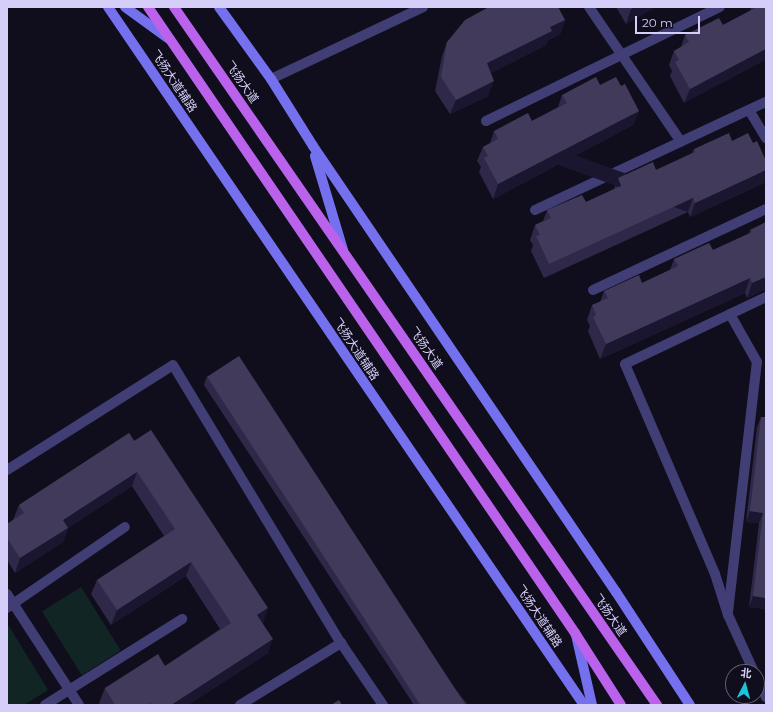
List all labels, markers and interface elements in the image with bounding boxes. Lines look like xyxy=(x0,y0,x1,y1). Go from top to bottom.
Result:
scale bar xyxy=(637,8,702,34)
text: 20 m xyxy=(642,15,673,30)
street label: 飞扬大道辅路 xyxy=(148,47,200,115)
street label: 飞扬大道 xyxy=(222,58,262,106)
street label: 飞扬大道辅路 xyxy=(330,315,382,383)
street label: 飞扬大道 xyxy=(406,324,446,372)
street label: 飞扬大道辅路 xyxy=(513,582,565,650)
street label: 飞扬大道 xyxy=(590,591,630,639)
north arrow xyxy=(725,664,765,704)
text: 北 xyxy=(740,666,752,681)

